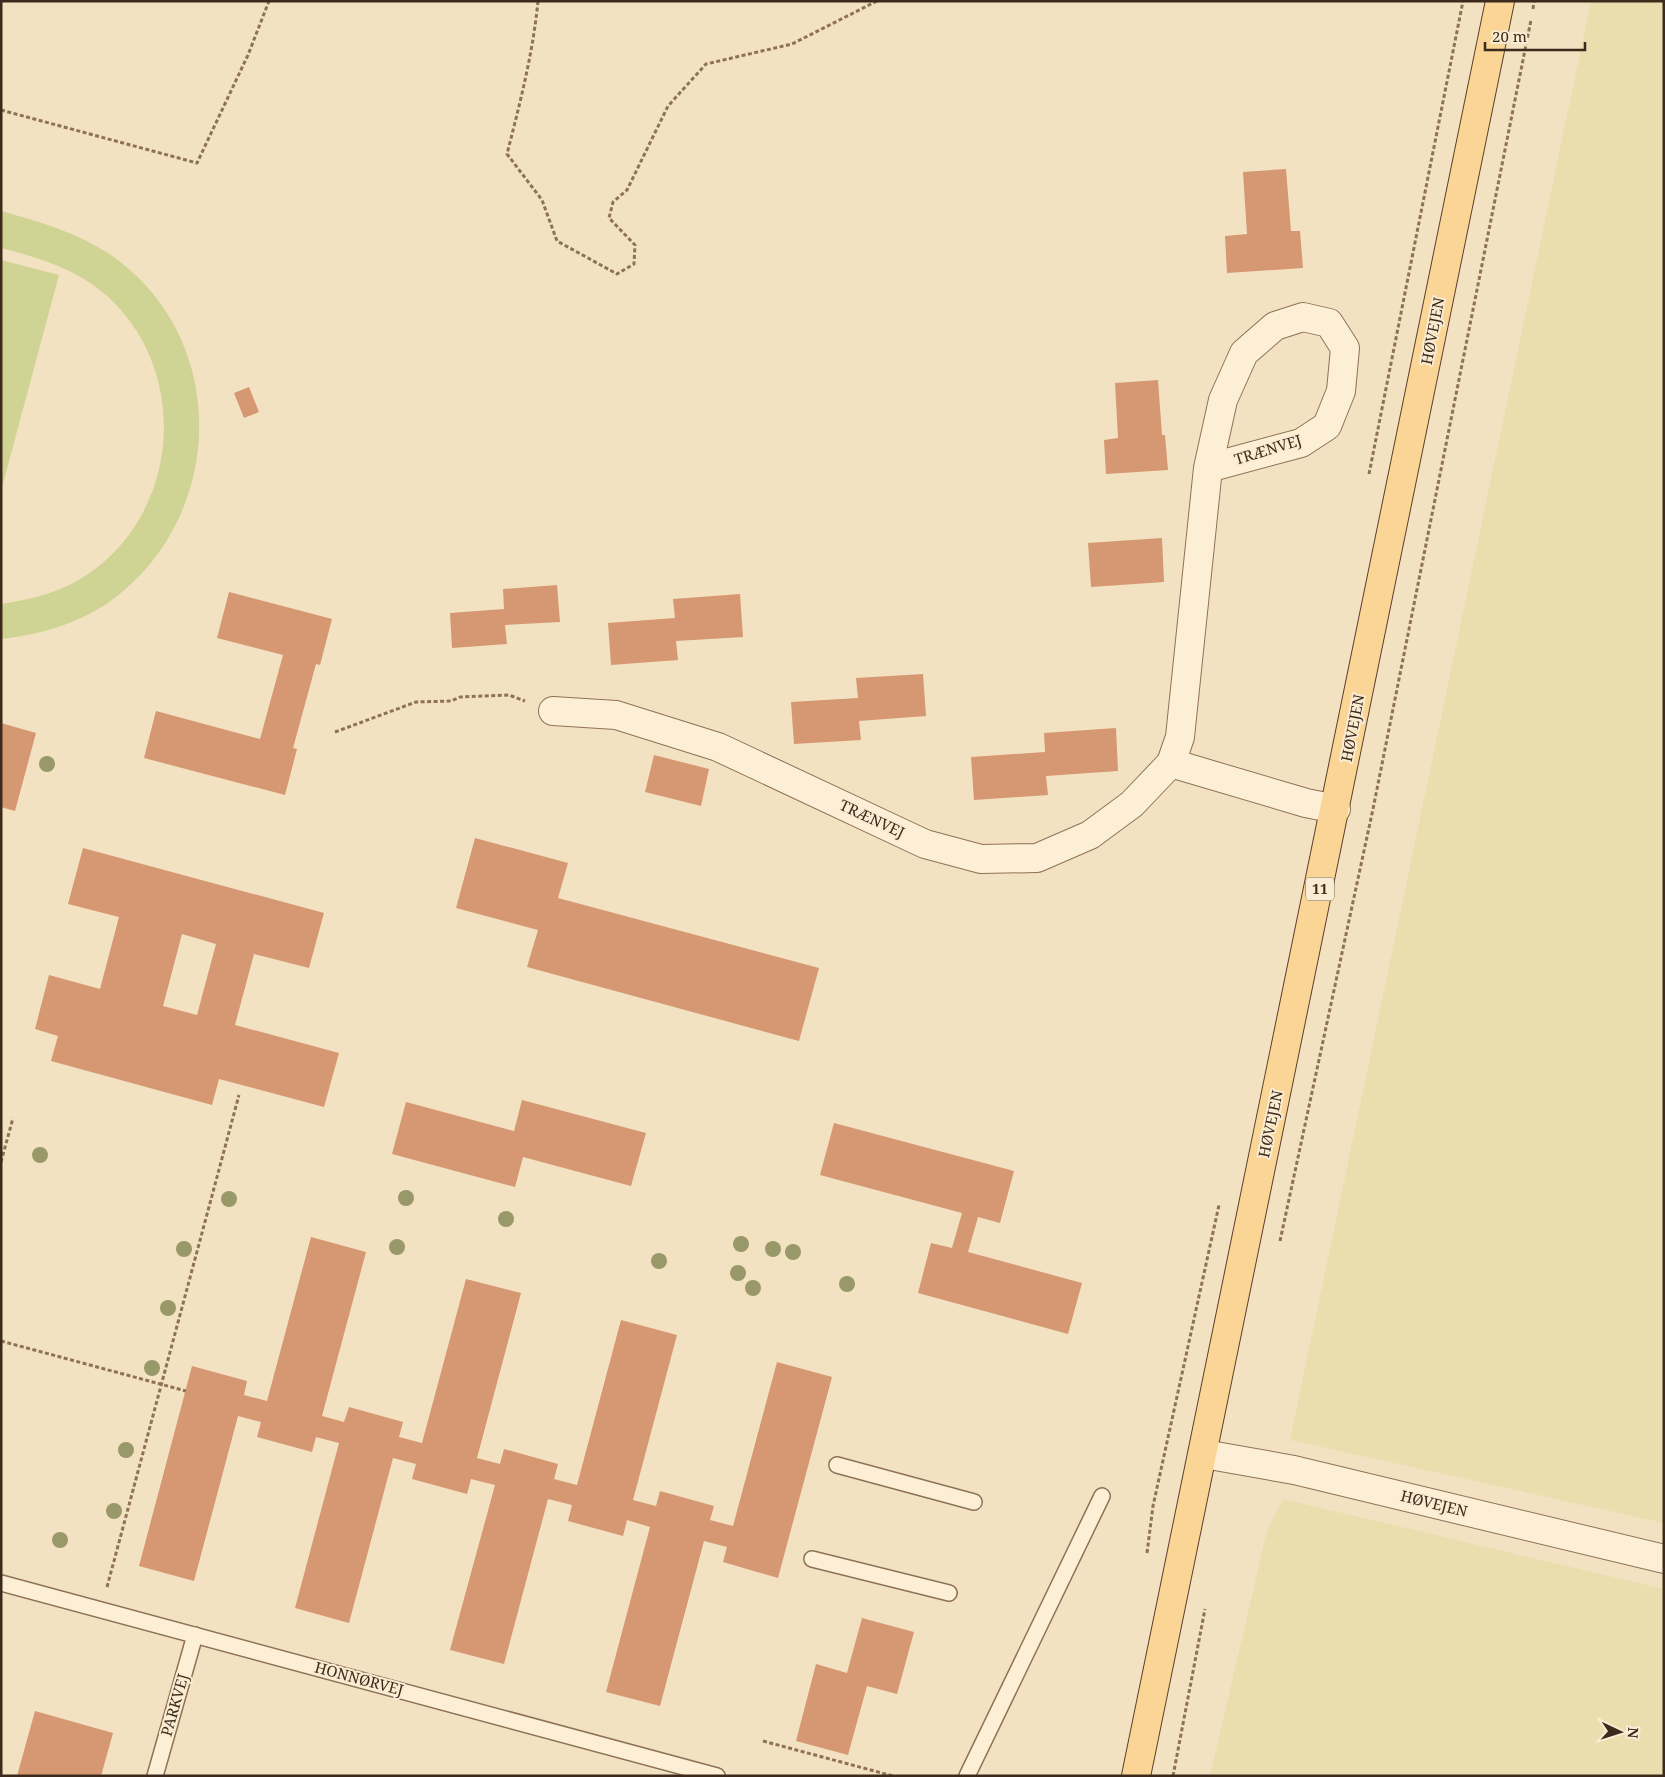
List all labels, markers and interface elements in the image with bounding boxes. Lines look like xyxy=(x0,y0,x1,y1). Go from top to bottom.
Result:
scale bar xyxy=(1485,20,1585,52)
text: 20 m xyxy=(1492,26,1527,46)
street label: HØVEJEN xyxy=(1416,295,1448,366)
street label: TRÆNVEJ xyxy=(1232,429,1304,469)
street label: HØVEJEN xyxy=(1336,692,1368,763)
street label: TRÆNVEJ xyxy=(837,794,908,842)
road number: 11 xyxy=(1306,878,1334,901)
street label: HØVEJEN xyxy=(1253,1088,1287,1159)
street label: HØVEJEN xyxy=(1399,1485,1470,1521)
street label: HONNØRVEJ xyxy=(313,1657,406,1700)
street label: PARKVEJ xyxy=(156,1671,192,1738)
north arrow xyxy=(1595,1707,1645,1757)
text: N xyxy=(1624,1727,1643,1739)

